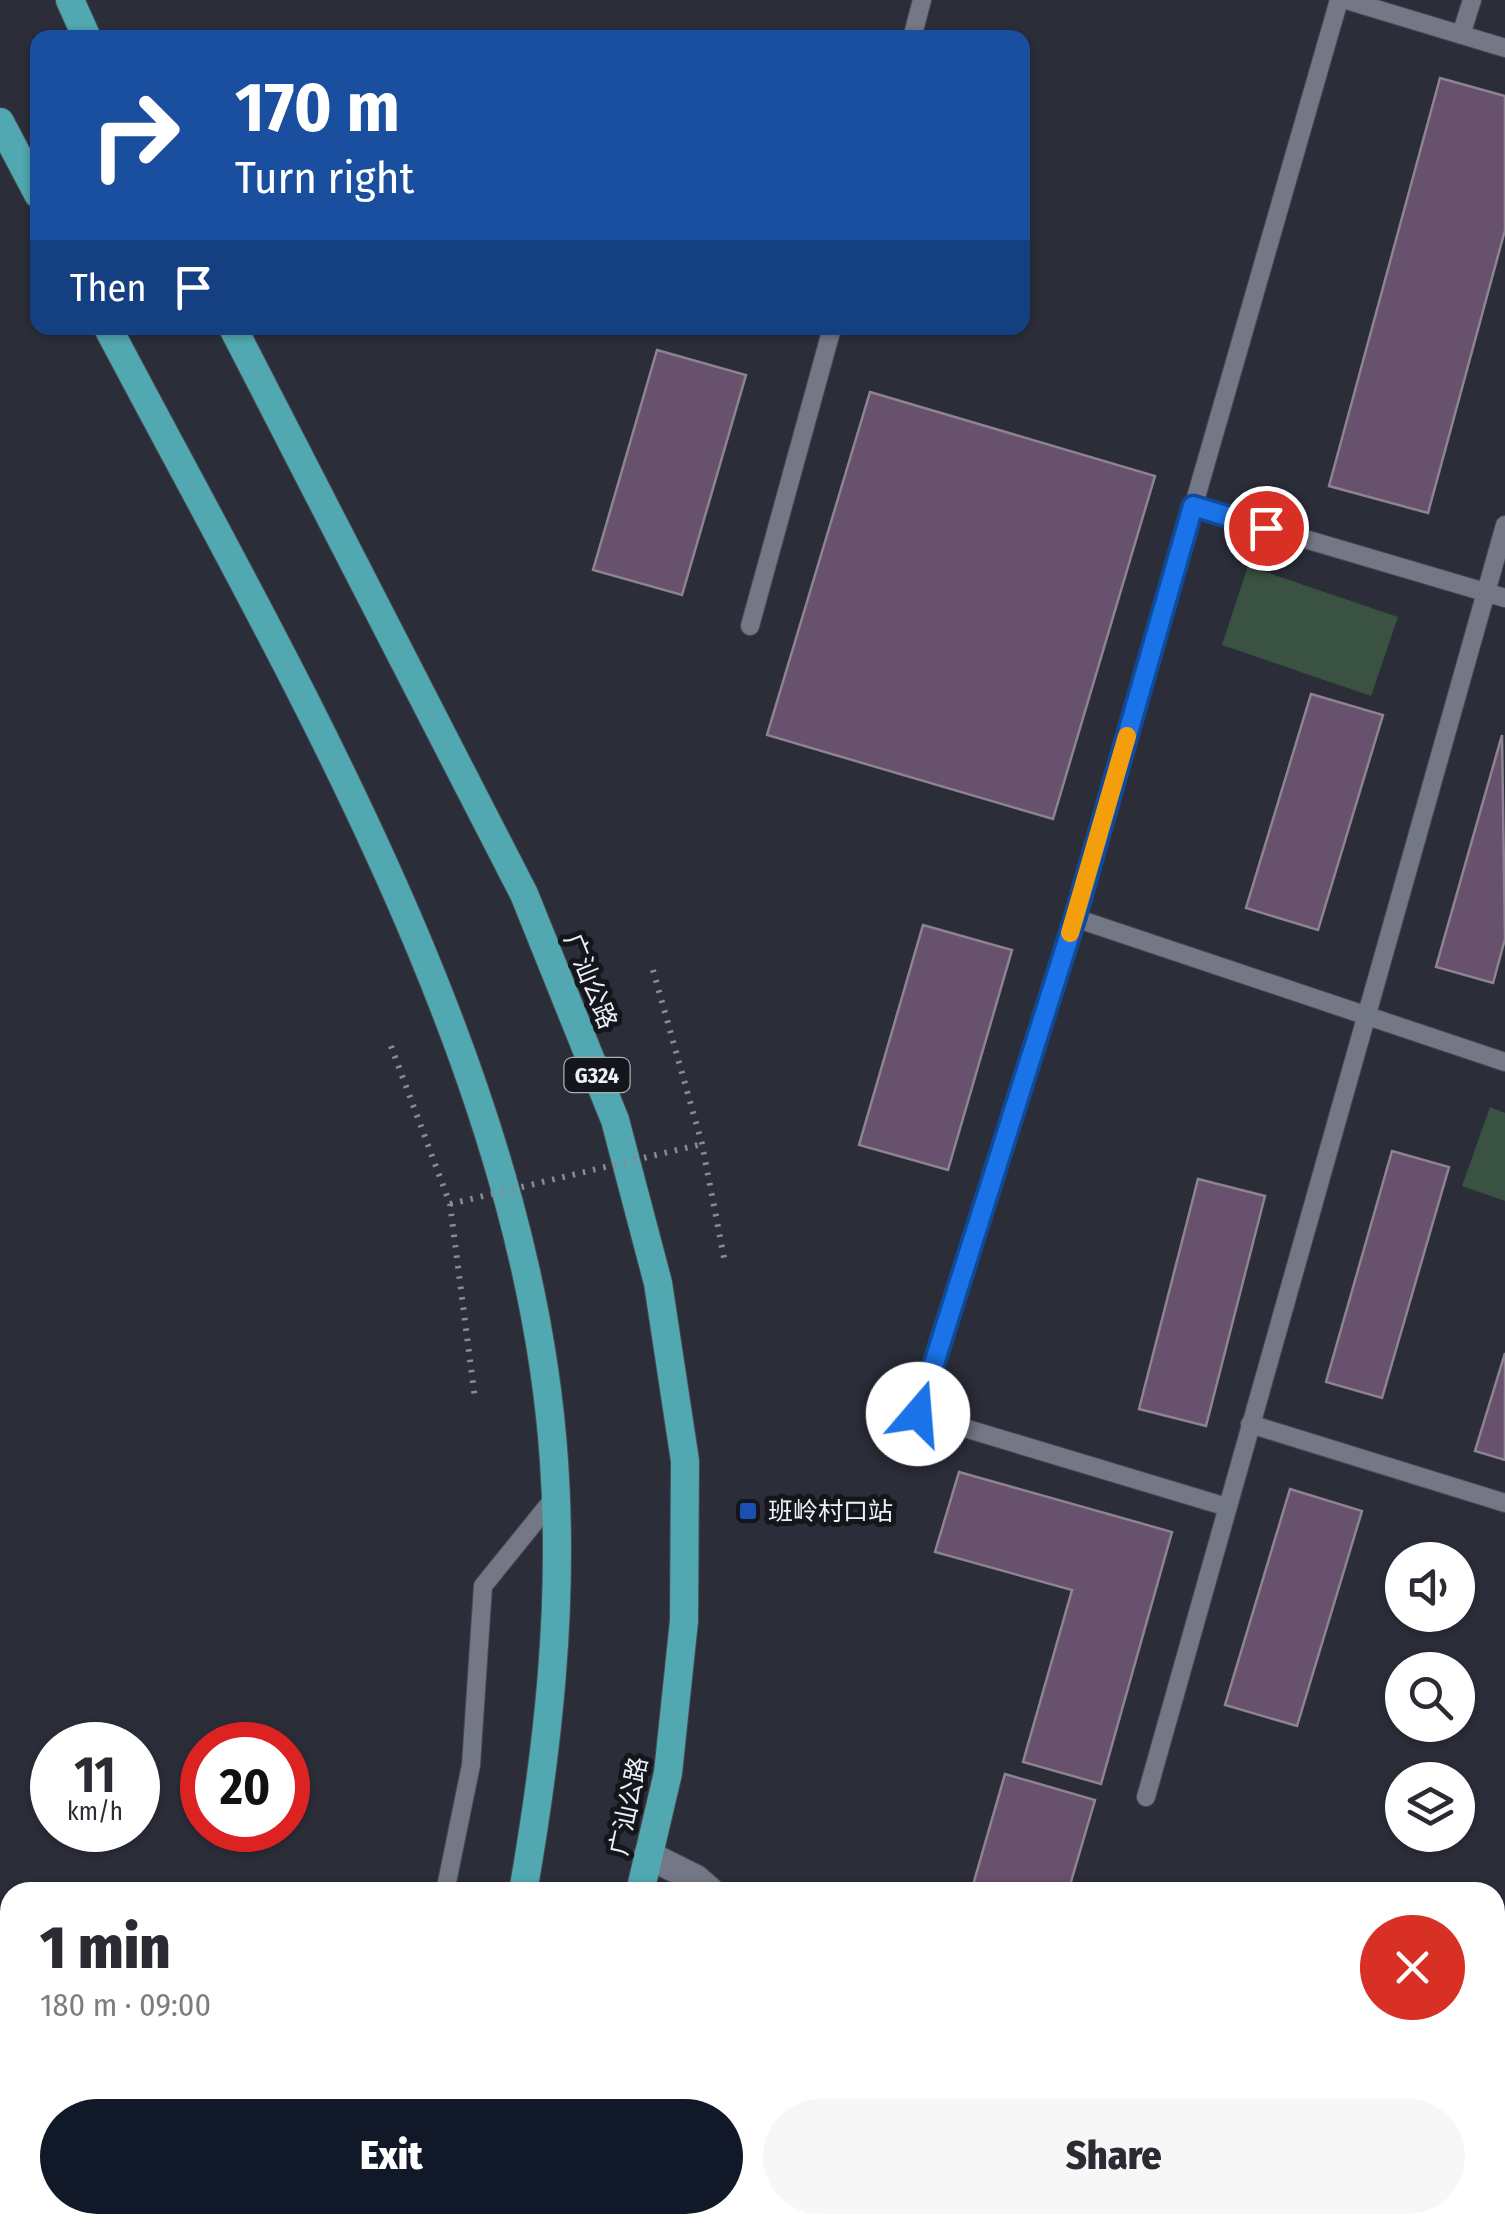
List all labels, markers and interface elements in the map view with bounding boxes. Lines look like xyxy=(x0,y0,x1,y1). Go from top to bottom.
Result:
text: 170 m xyxy=(235,66,400,150)
icon: right xyxy=(70,70,200,200)
text: Turn right xyxy=(235,151,414,205)
icon: arrive xyxy=(166,260,221,315)
text: Then xyxy=(70,265,146,311)
pin xyxy=(1224,486,1309,571)
icon: arrive xyxy=(1239,501,1294,556)
street label: 广汕公路 xyxy=(557,929,623,1033)
road number: G324 xyxy=(564,1058,630,1092)
position arrow xyxy=(866,1362,970,1466)
place label: 班岭村口站 xyxy=(768,1497,893,1527)
marker: 班岭村口站 xyxy=(737,1500,759,1522)
map controls xyxy=(1385,1542,1475,1852)
button: sound xyxy=(1385,1542,1475,1632)
button: search xyxy=(1385,1652,1475,1742)
speed limit sign: 20 xyxy=(180,1722,310,1852)
text: 11 xyxy=(74,1745,116,1805)
street label: 广汕公路 xyxy=(604,1754,654,1858)
button: layers xyxy=(1385,1762,1475,1852)
text: km/h xyxy=(67,1797,123,1827)
text: 1 min xyxy=(40,1912,171,1984)
button: close xyxy=(1360,1915,1465,2020)
text: 180 m · 09:00 xyxy=(40,1986,211,2024)
button: Exit xyxy=(40,2099,743,2214)
button: Share xyxy=(763,2099,1465,2214)

